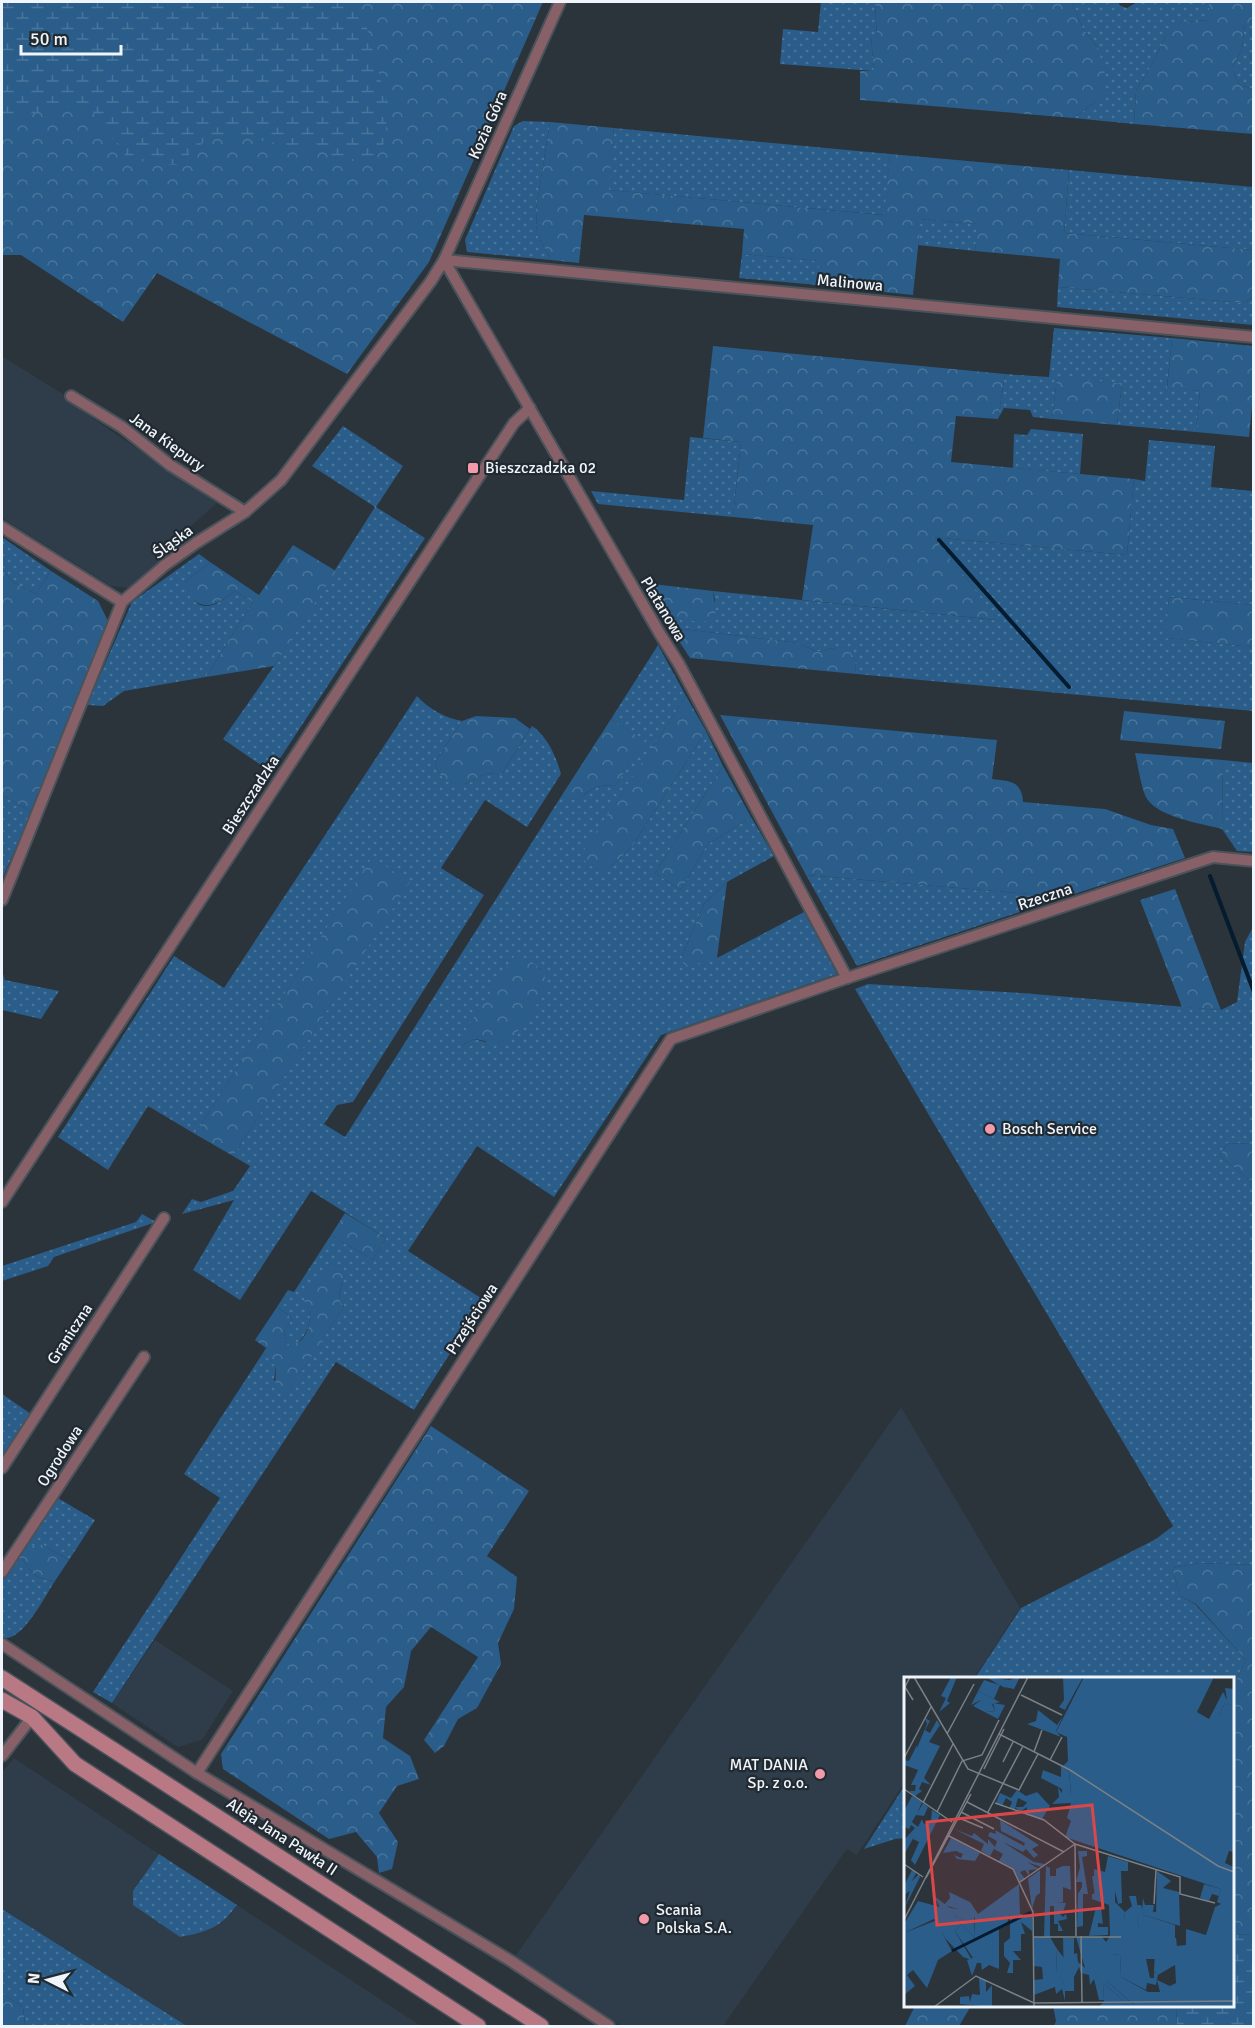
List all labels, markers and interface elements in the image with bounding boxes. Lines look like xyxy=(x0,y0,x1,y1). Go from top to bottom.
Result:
scale bar xyxy=(21,18,122,56)
text: 50 m xyxy=(30,28,68,50)
street label: Kozia Góra xyxy=(464,88,512,162)
street label: Malinowa xyxy=(816,270,884,296)
street label: Jana Kiepury xyxy=(125,408,209,476)
place label: Bieszczadzka 02 xyxy=(485,458,596,478)
marker: Bieszczadzka 02 xyxy=(466,461,480,475)
street label: Śląska xyxy=(149,521,197,563)
street label: Platanowa xyxy=(636,573,690,645)
street label: Bieszczadzka xyxy=(218,752,284,838)
street label: Rzeczna xyxy=(1015,879,1075,915)
place label: Bosch Service xyxy=(1002,1119,1097,1139)
marker: Bosch Service xyxy=(983,1122,997,1136)
street label: Przejściowa xyxy=(442,1280,502,1358)
street label: Graniczna xyxy=(43,1300,97,1368)
street label: Ogrodowa xyxy=(33,1422,87,1490)
inset map xyxy=(904,1677,1234,2007)
place label: MAT DANIA Sp. z o.o. xyxy=(730,1755,808,1793)
marker: MAT DANIA Sp. z o.o. xyxy=(813,1767,827,1781)
street label: Aleja Jana Pawła II xyxy=(223,1794,341,1880)
place label: Scania Polska S.A. xyxy=(656,1900,732,1938)
marker: Scania Polska S.A. xyxy=(637,1912,651,1926)
north arrow xyxy=(18,1950,78,2010)
text: N xyxy=(24,1972,45,1985)

